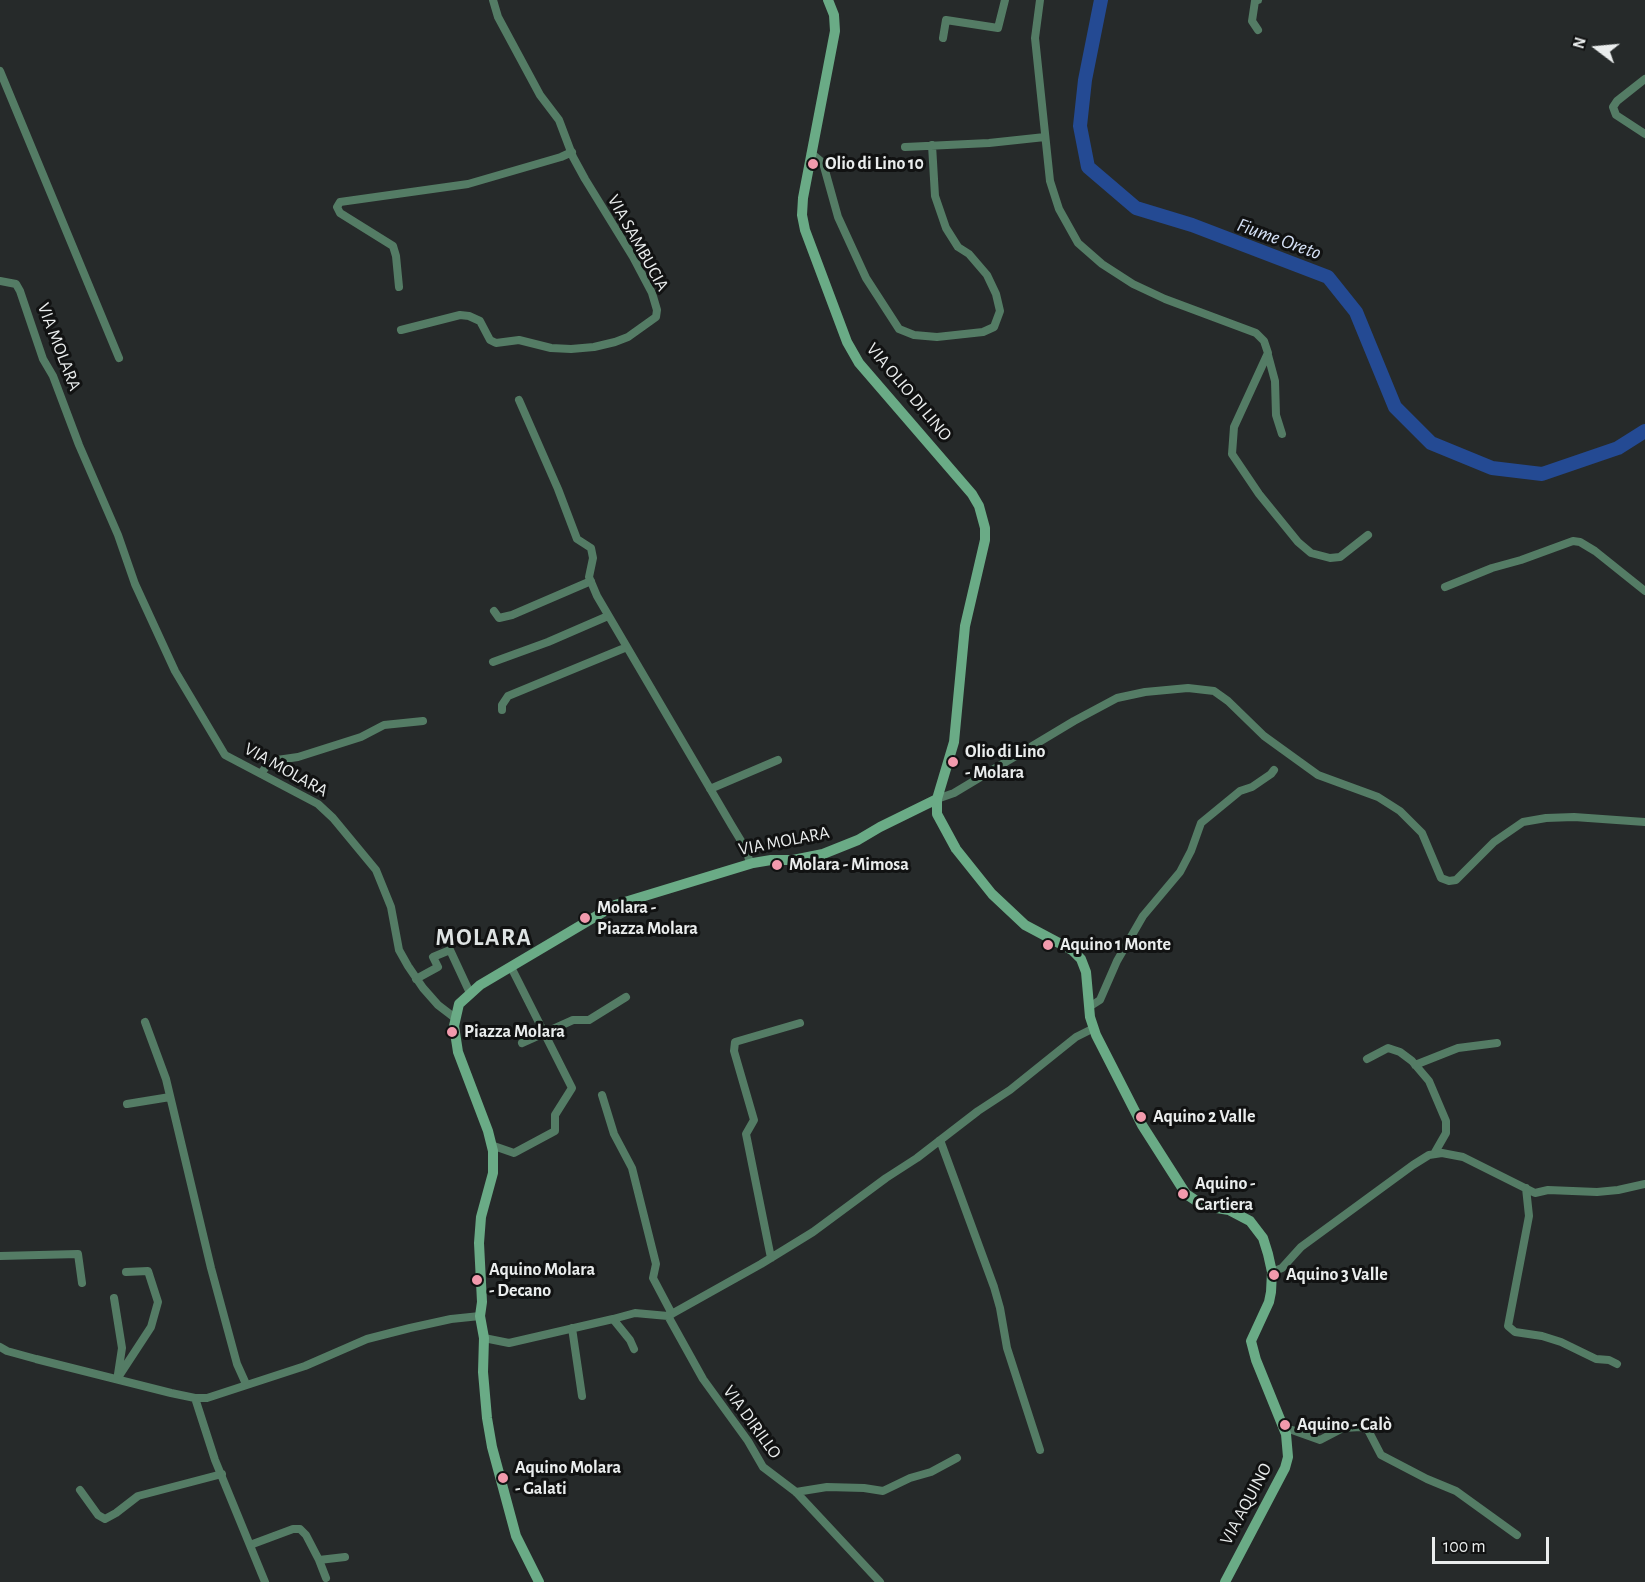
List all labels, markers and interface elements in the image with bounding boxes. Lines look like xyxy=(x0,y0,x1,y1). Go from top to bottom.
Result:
north arrow xyxy=(1567,18,1627,78)
text: N xyxy=(1570,35,1589,51)
place label: Olio di Lino 10 xyxy=(825,153,924,175)
marker: Olio di Lino 10 xyxy=(806,157,820,171)
street label: VIA SAMBUCIA xyxy=(603,191,673,295)
water label: Fiume Oreto xyxy=(1234,213,1324,265)
street label: VIA MOLARA xyxy=(32,300,86,394)
street label: VIA OLIO DI LINO xyxy=(862,339,956,445)
street label: VIA MOLARA xyxy=(240,738,332,802)
place label: Olio di Lino - Molara xyxy=(965,741,1045,783)
marker: Olio di Lino - Molara xyxy=(946,755,960,769)
street label: VIA MOLARA xyxy=(737,822,831,860)
place label: Molara - Mimosa xyxy=(789,854,909,876)
marker: Molara - Mimosa xyxy=(770,858,784,872)
place label: Molara - Piazza Molara xyxy=(597,897,698,940)
marker: Molara - Piazza Molara xyxy=(578,911,592,925)
district label: MOLARA xyxy=(436,924,532,952)
place label: Aquino 1 Monte xyxy=(1060,934,1171,956)
marker: Aquino 1 Monte xyxy=(1041,938,1055,952)
place label: Piazza Molara xyxy=(464,1021,565,1043)
marker: Piazza Molara xyxy=(445,1025,459,1039)
place label: Aquino 2 Valle xyxy=(1153,1106,1255,1128)
marker: Aquino 2 Valle xyxy=(1134,1110,1148,1124)
place label: Aquino - Cartiera xyxy=(1195,1173,1256,1216)
marker: Aquino - Cartiera xyxy=(1176,1187,1190,1201)
place label: Aquino Molara - Decano xyxy=(489,1259,595,1302)
place label: Aquino 3 Valle xyxy=(1286,1264,1388,1286)
marker: Aquino 3 Valle xyxy=(1267,1268,1281,1282)
marker: Aquino Molara - Decano xyxy=(470,1273,484,1287)
street label: VIA DIRILLO xyxy=(718,1381,786,1463)
place label: Aquino - Calò xyxy=(1297,1414,1392,1436)
marker: Aquino - Calò xyxy=(1278,1418,1292,1432)
place label: Aquino Molara - Galati xyxy=(515,1457,621,1500)
street label: VIA AQUINO xyxy=(1215,1459,1277,1549)
marker: Aquino Molara - Galati xyxy=(496,1471,510,1485)
scale bar xyxy=(1435,1525,1552,1563)
text: 100 m xyxy=(1443,1538,1486,1556)

